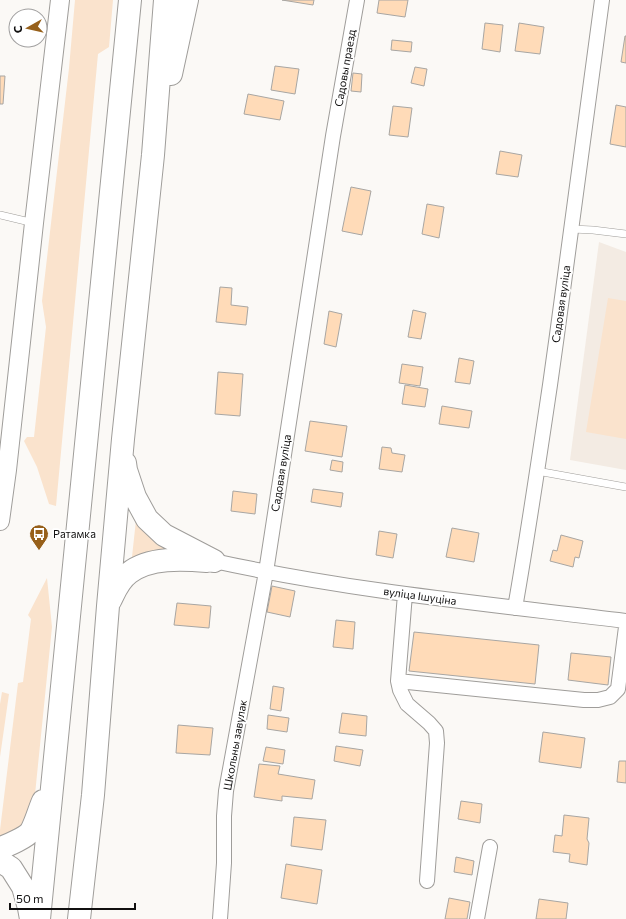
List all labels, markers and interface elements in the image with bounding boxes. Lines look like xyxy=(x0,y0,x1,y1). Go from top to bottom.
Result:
north arrow xyxy=(8,8,48,48)
text: С xyxy=(11,24,25,34)
street label: Садовы праезд xyxy=(331,28,358,108)
street label: Садовая вуліца xyxy=(549,264,572,344)
street label: Садовая вуліца xyxy=(268,433,293,513)
bus stop icon: Ратамка xyxy=(28,523,50,551)
place label: Ратамка xyxy=(53,527,96,540)
street label: вуліца Ішуціна xyxy=(383,584,457,607)
street label: Школьны завулак xyxy=(220,698,249,791)
scale bar xyxy=(10,885,135,911)
text: 50 m xyxy=(16,891,44,905)

